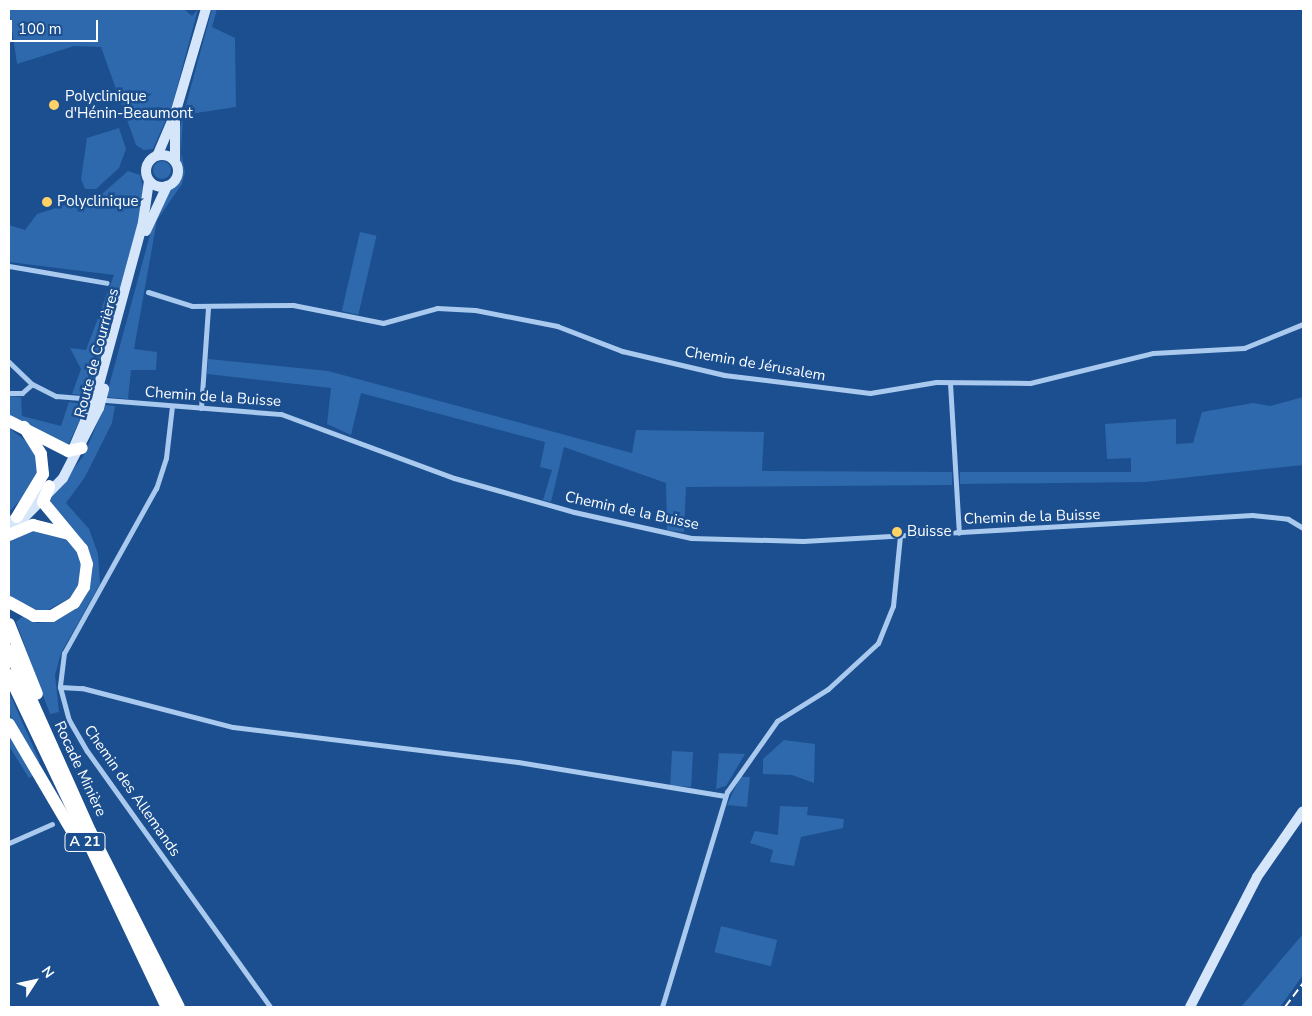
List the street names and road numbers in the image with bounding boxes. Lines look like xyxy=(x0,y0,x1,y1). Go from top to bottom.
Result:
street label: Route de Courrières xyxy=(71,286,123,420)
street label: Chemin de Jérusalem xyxy=(683,343,827,385)
street label: Chemin de la Buisse xyxy=(144,383,282,411)
street label: Chemin de la Buisse xyxy=(563,488,701,534)
street label: Chemin de la Buisse xyxy=(963,506,1101,528)
street label: Rocade Minière xyxy=(50,718,110,820)
street label: Chemin des Allemands xyxy=(80,722,184,860)
road number: A 21 xyxy=(64,830,106,854)

